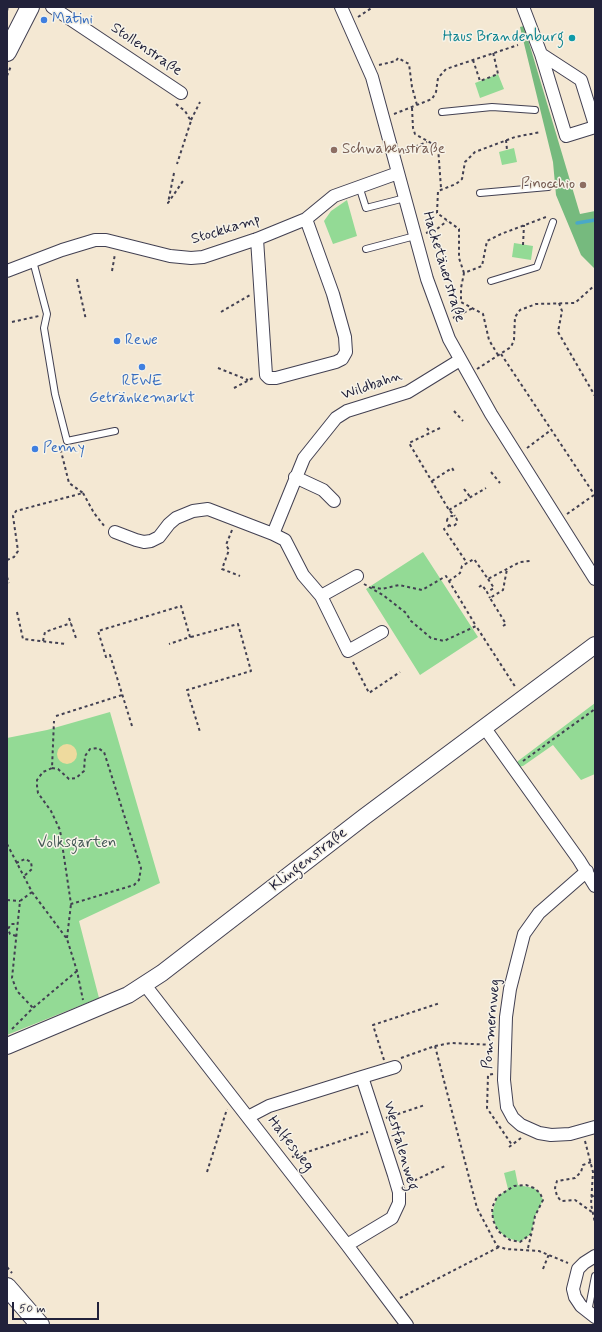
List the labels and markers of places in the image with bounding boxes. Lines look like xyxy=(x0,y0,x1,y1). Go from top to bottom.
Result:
place label: Matini xyxy=(52,11,93,29)
marker: Matini xyxy=(39,15,49,25)
place label: Haus Brandenburg xyxy=(443,29,564,47)
marker: Haus Brandenburg xyxy=(567,33,577,43)
place label: Schwabenstraße xyxy=(342,141,445,159)
marker: Schwabenstraße xyxy=(329,145,339,155)
place label: Pinocchio xyxy=(521,176,575,194)
marker: Pinocchio xyxy=(578,180,588,190)
place label: Rewe xyxy=(125,332,158,350)
marker: Rewe xyxy=(112,336,122,346)
marker: REWE Getränkemarkt xyxy=(137,362,147,372)
place label: REWE Getränkemarkt xyxy=(89,373,195,408)
place label: Penny xyxy=(43,440,85,458)
marker: Penny xyxy=(30,444,40,454)

